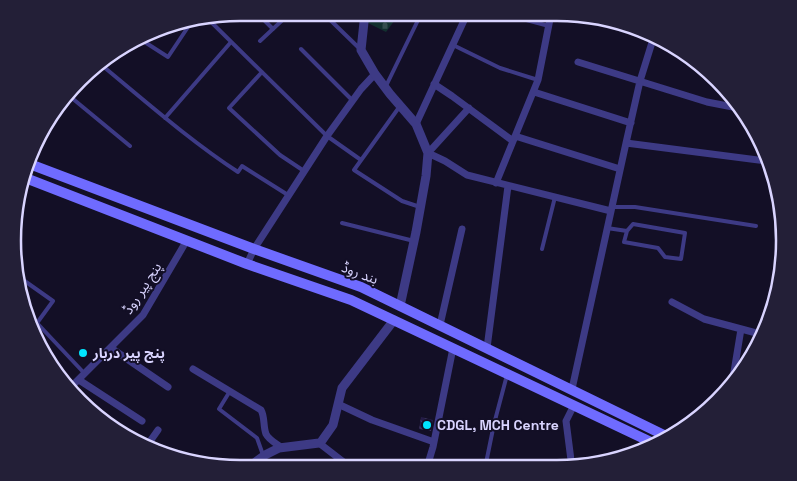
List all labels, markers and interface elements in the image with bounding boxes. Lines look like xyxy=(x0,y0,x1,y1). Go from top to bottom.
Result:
street label: بند روڈ xyxy=(339,258,381,288)
street label: پنج پیر روڈ xyxy=(119,259,167,318)
place label: پنج پیر دربار xyxy=(92,344,165,363)
marker: پنج پیر دربار xyxy=(77,347,89,359)
place label: CDGL, MCH Centre xyxy=(437,416,559,434)
marker: CDGL, MCH Centre xyxy=(421,419,433,431)

